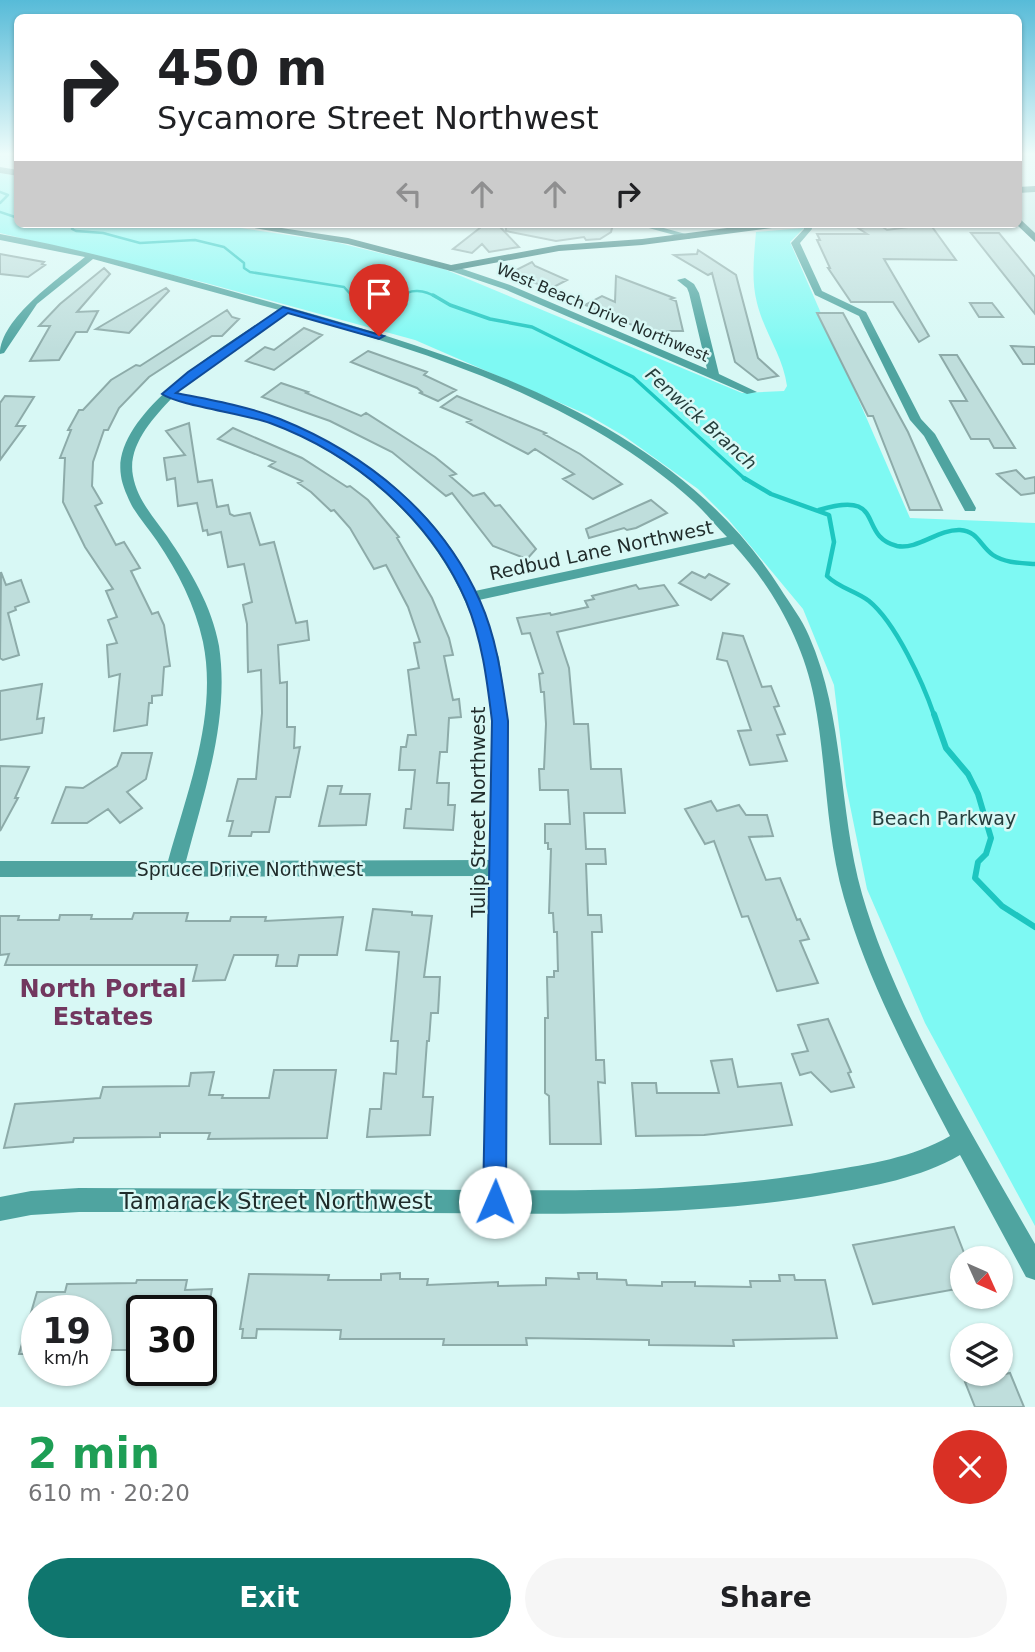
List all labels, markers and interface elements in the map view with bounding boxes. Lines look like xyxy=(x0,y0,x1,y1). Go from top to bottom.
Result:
text: 450 m xyxy=(157,40,327,97)
icon: right xyxy=(42,42,133,133)
text: Sycamore Street Northwest xyxy=(157,99,599,137)
icon: left xyxy=(390,175,428,213)
icon: ahead xyxy=(463,175,501,213)
icon: ahead xyxy=(536,175,574,213)
icon: right xyxy=(609,175,647,213)
street label: West Beach Drive Northwest xyxy=(494,259,712,366)
pin xyxy=(349,264,409,336)
icon: arrive xyxy=(360,275,398,313)
water label: Fenwick Branch xyxy=(642,363,761,474)
street label: Redbud Lane Northwest xyxy=(487,516,715,584)
street label: Tulip Street Northwest xyxy=(467,707,489,918)
park label: Beach Parkway xyxy=(872,807,1016,829)
street label: Spruce Drive Northwest xyxy=(137,858,363,880)
district label: North Portal Estates xyxy=(19,975,187,1031)
position arrow xyxy=(458,1165,532,1239)
street label: Tamarack Street Northwest xyxy=(118,1188,433,1214)
north arrow xyxy=(950,1246,1013,1309)
map controls xyxy=(950,1246,1013,1386)
speed limit sign: 30 xyxy=(126,1295,217,1386)
text: 19 xyxy=(42,1311,91,1351)
button: layers xyxy=(950,1323,1013,1386)
text: km/h xyxy=(44,1347,89,1368)
text: 2 min xyxy=(28,1429,160,1478)
button: close xyxy=(933,1430,1007,1504)
text: 610 m · 20:20 xyxy=(28,1480,190,1506)
button: Exit xyxy=(28,1558,511,1638)
button: Share xyxy=(525,1558,1007,1638)

